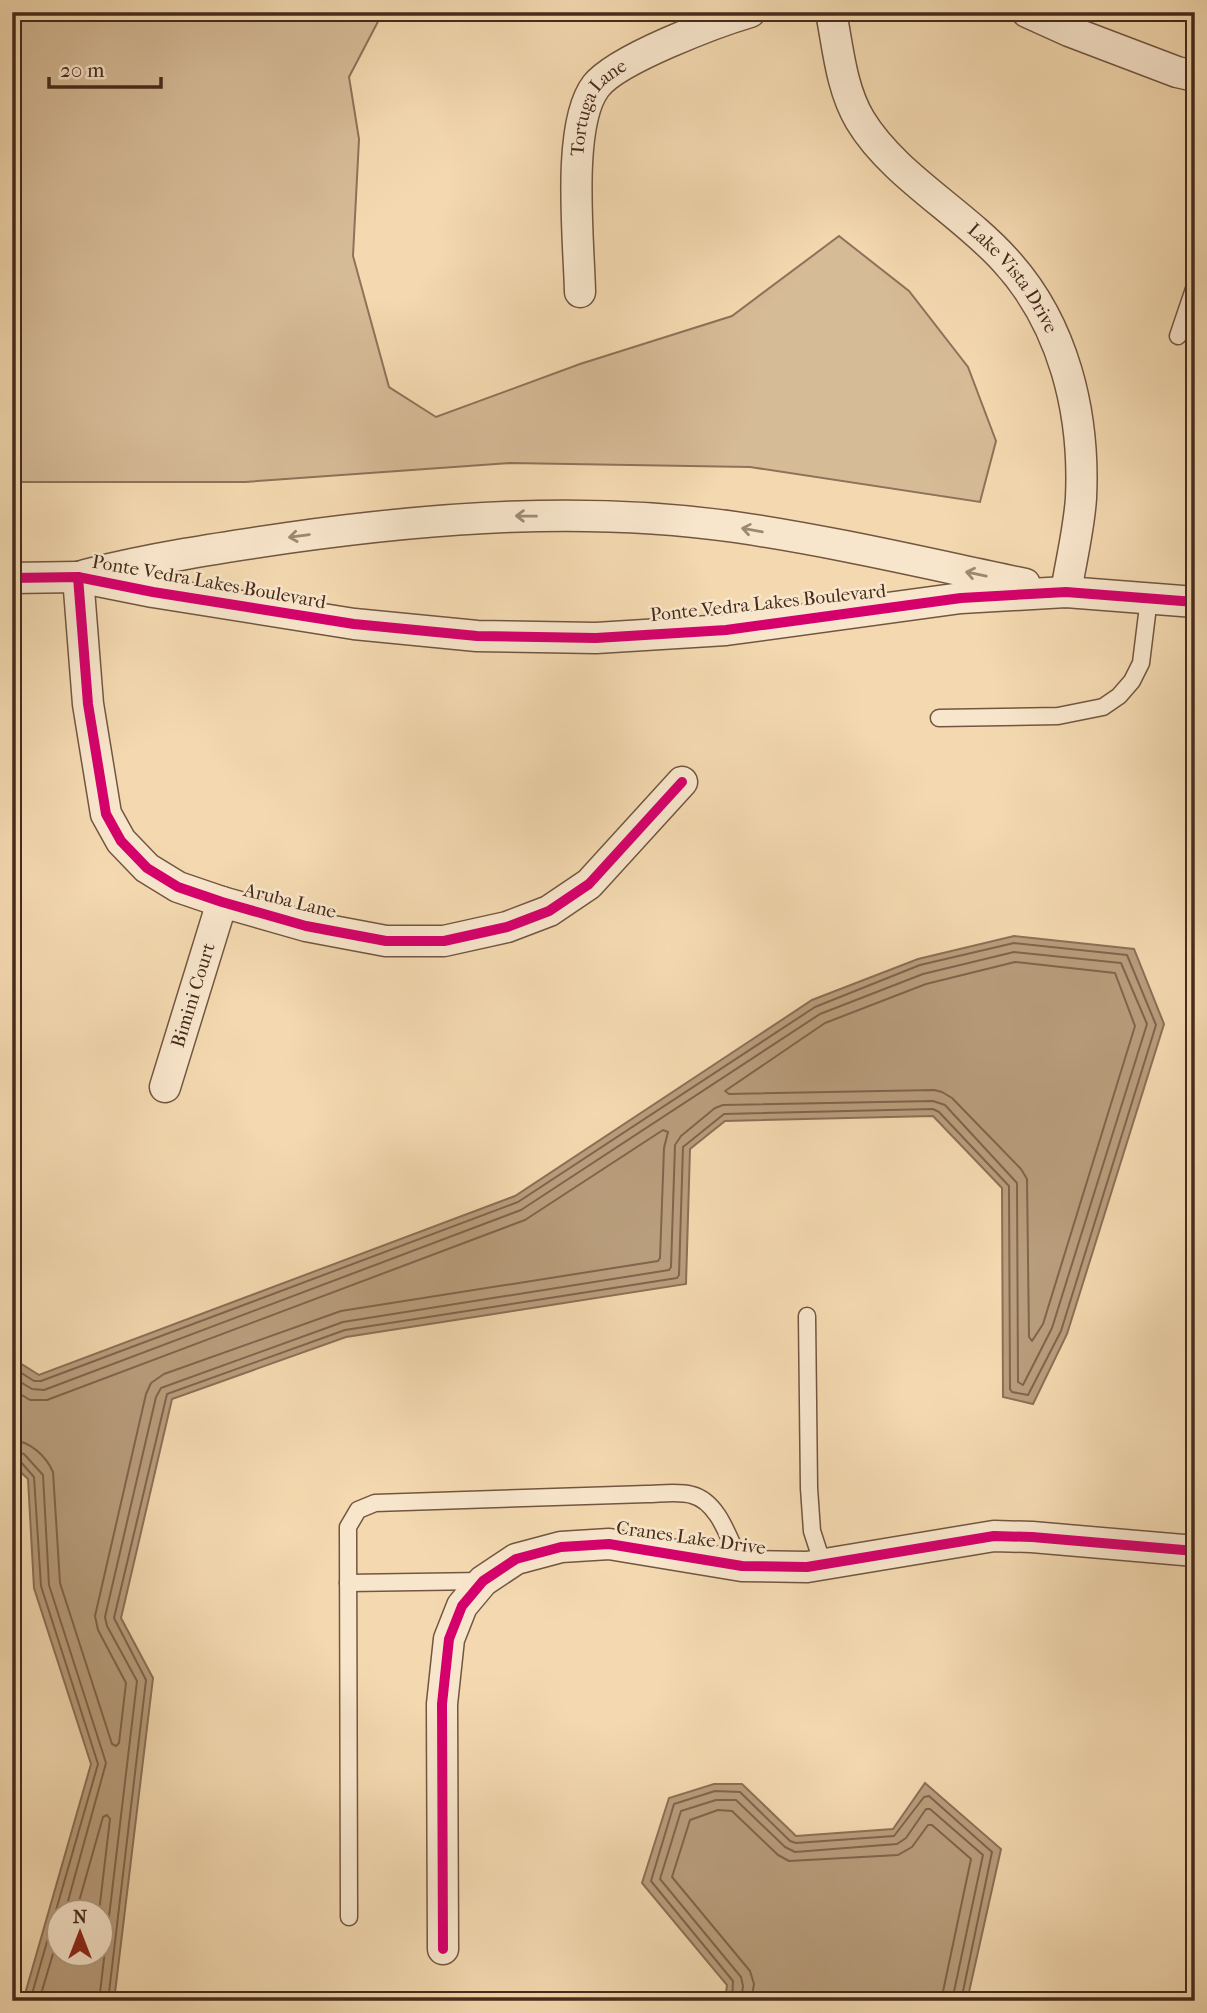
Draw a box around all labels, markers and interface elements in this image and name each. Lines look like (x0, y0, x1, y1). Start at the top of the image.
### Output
scale bar (49, 46, 161, 90)
street label: Tortuga Lane (566, 55, 631, 157)
text: 20 m (60, 58, 105, 82)
street label: Lake Vista Drive (963, 219, 1062, 337)
one-way arrow (514, 509, 537, 522)
one-way arrow (741, 523, 764, 537)
one-way arrow (288, 530, 311, 543)
street label: Ponte Vedra Lakes Boulevard (90, 551, 328, 614)
one-way arrow (965, 566, 988, 580)
street label: Ponte Vedra Lakes Boulevard (649, 580, 888, 626)
street label: Aruba Lane (240, 879, 339, 923)
street label: Bimini Court (167, 940, 220, 1050)
street label: Cranes Lake Drive (615, 1517, 767, 1559)
north arrow (46, 1898, 116, 1968)
text: N (73, 1906, 88, 1928)

